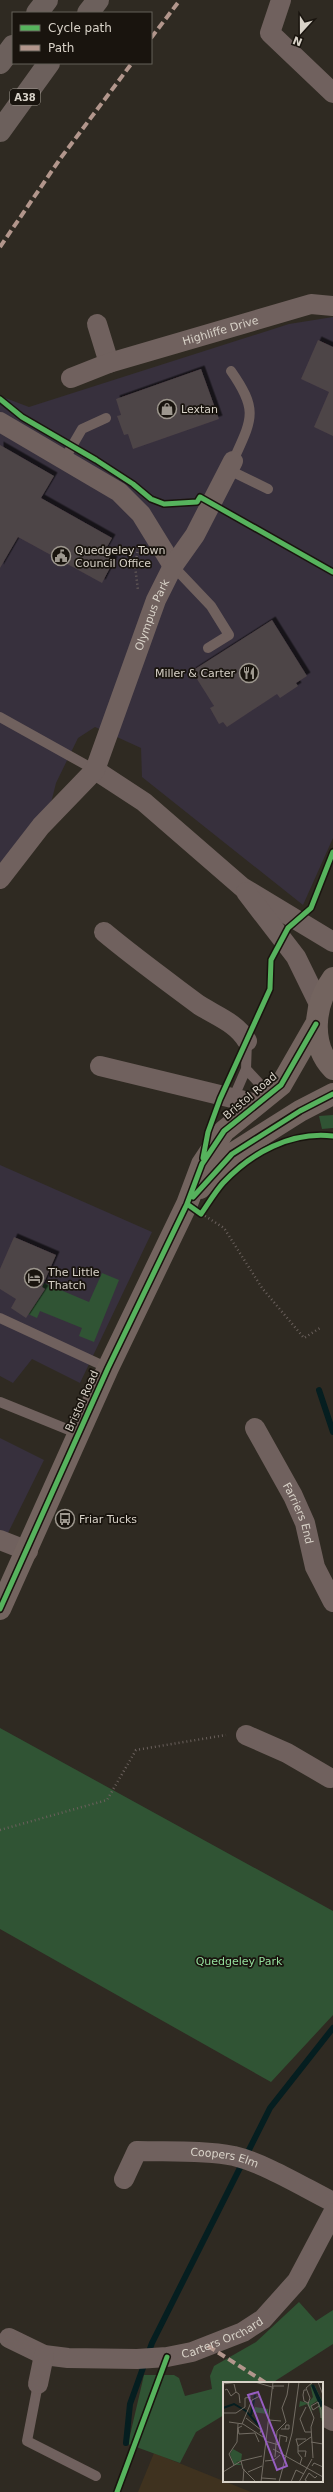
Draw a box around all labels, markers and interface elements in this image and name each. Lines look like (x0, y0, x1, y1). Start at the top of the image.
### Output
legend (12, 12, 152, 64)
north arrow (281, 12, 321, 52)
text: Cycle path (48, 21, 112, 35)
text: N (291, 33, 304, 49)
text: Path (48, 41, 74, 55)
road number: A38 (10, 89, 40, 105)
street label: Highliffe Drive (181, 313, 260, 348)
shop icon: Lextan (156, 398, 178, 420)
place label: Lextan (181, 403, 218, 416)
place label: Quedgeley Town Council Office (75, 544, 166, 570)
public building icon: Quedgeley Town Council Office (50, 545, 72, 567)
street label: Olympus Park (132, 576, 172, 652)
restaurant icon: Miller & Carter (238, 662, 260, 684)
place label: Miller & Carter (155, 667, 235, 680)
street label: Bristol Road (221, 1070, 279, 1122)
place label: The Little Thatch (47, 1266, 100, 1292)
hotel icon: The Little Thatch (23, 1267, 45, 1289)
street label: Bristol Road (63, 1368, 101, 1434)
street label: Farriers End (280, 1480, 316, 1545)
bus stop icon: Friar Tucks (54, 1508, 76, 1530)
place label: Friar Tucks (79, 1513, 137, 1526)
park label: Quedgeley Park (196, 1955, 283, 1968)
street label: Coopers Elm (190, 2145, 261, 2170)
street label: Carters Orchard (180, 2314, 265, 2360)
inset map (223, 2382, 323, 2482)

